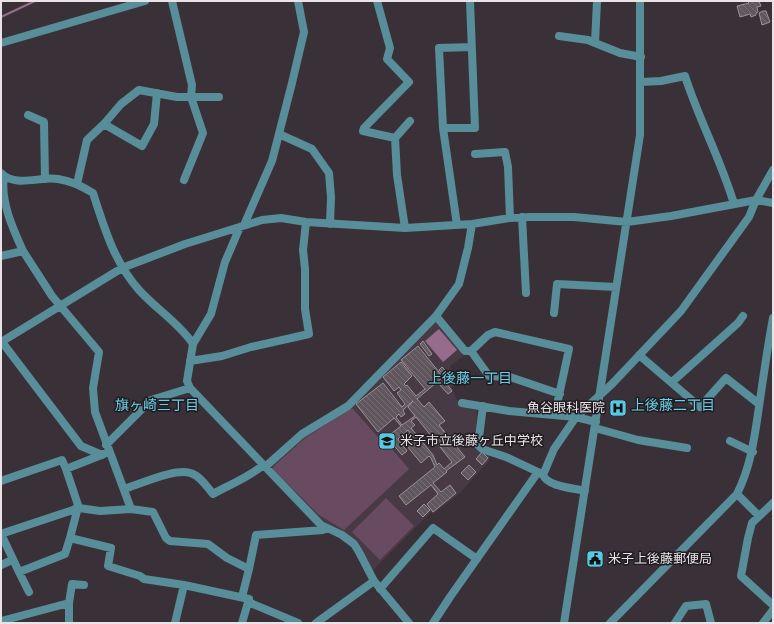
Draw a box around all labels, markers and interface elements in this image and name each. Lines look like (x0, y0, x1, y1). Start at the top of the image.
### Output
district label: 上後藤一丁目 (428, 369, 512, 388)
district label: 旗ヶ崎三丁目 (115, 396, 199, 415)
district label: 上後藤二丁目 (631, 396, 715, 415)
hospital icon: 魚谷眼科医院 (608, 398, 628, 418)
place label: 魚谷眼科医院 (527, 399, 605, 417)
school or university icon: 米子市立後藤ヶ丘中学校 (377, 431, 397, 451)
place label: 米子市立後藤ヶ丘中学校 (400, 432, 543, 450)
public building icon: 米子上後藤郵便局 (585, 549, 605, 569)
place label: 米子上後藤郵便局 (608, 550, 712, 568)

